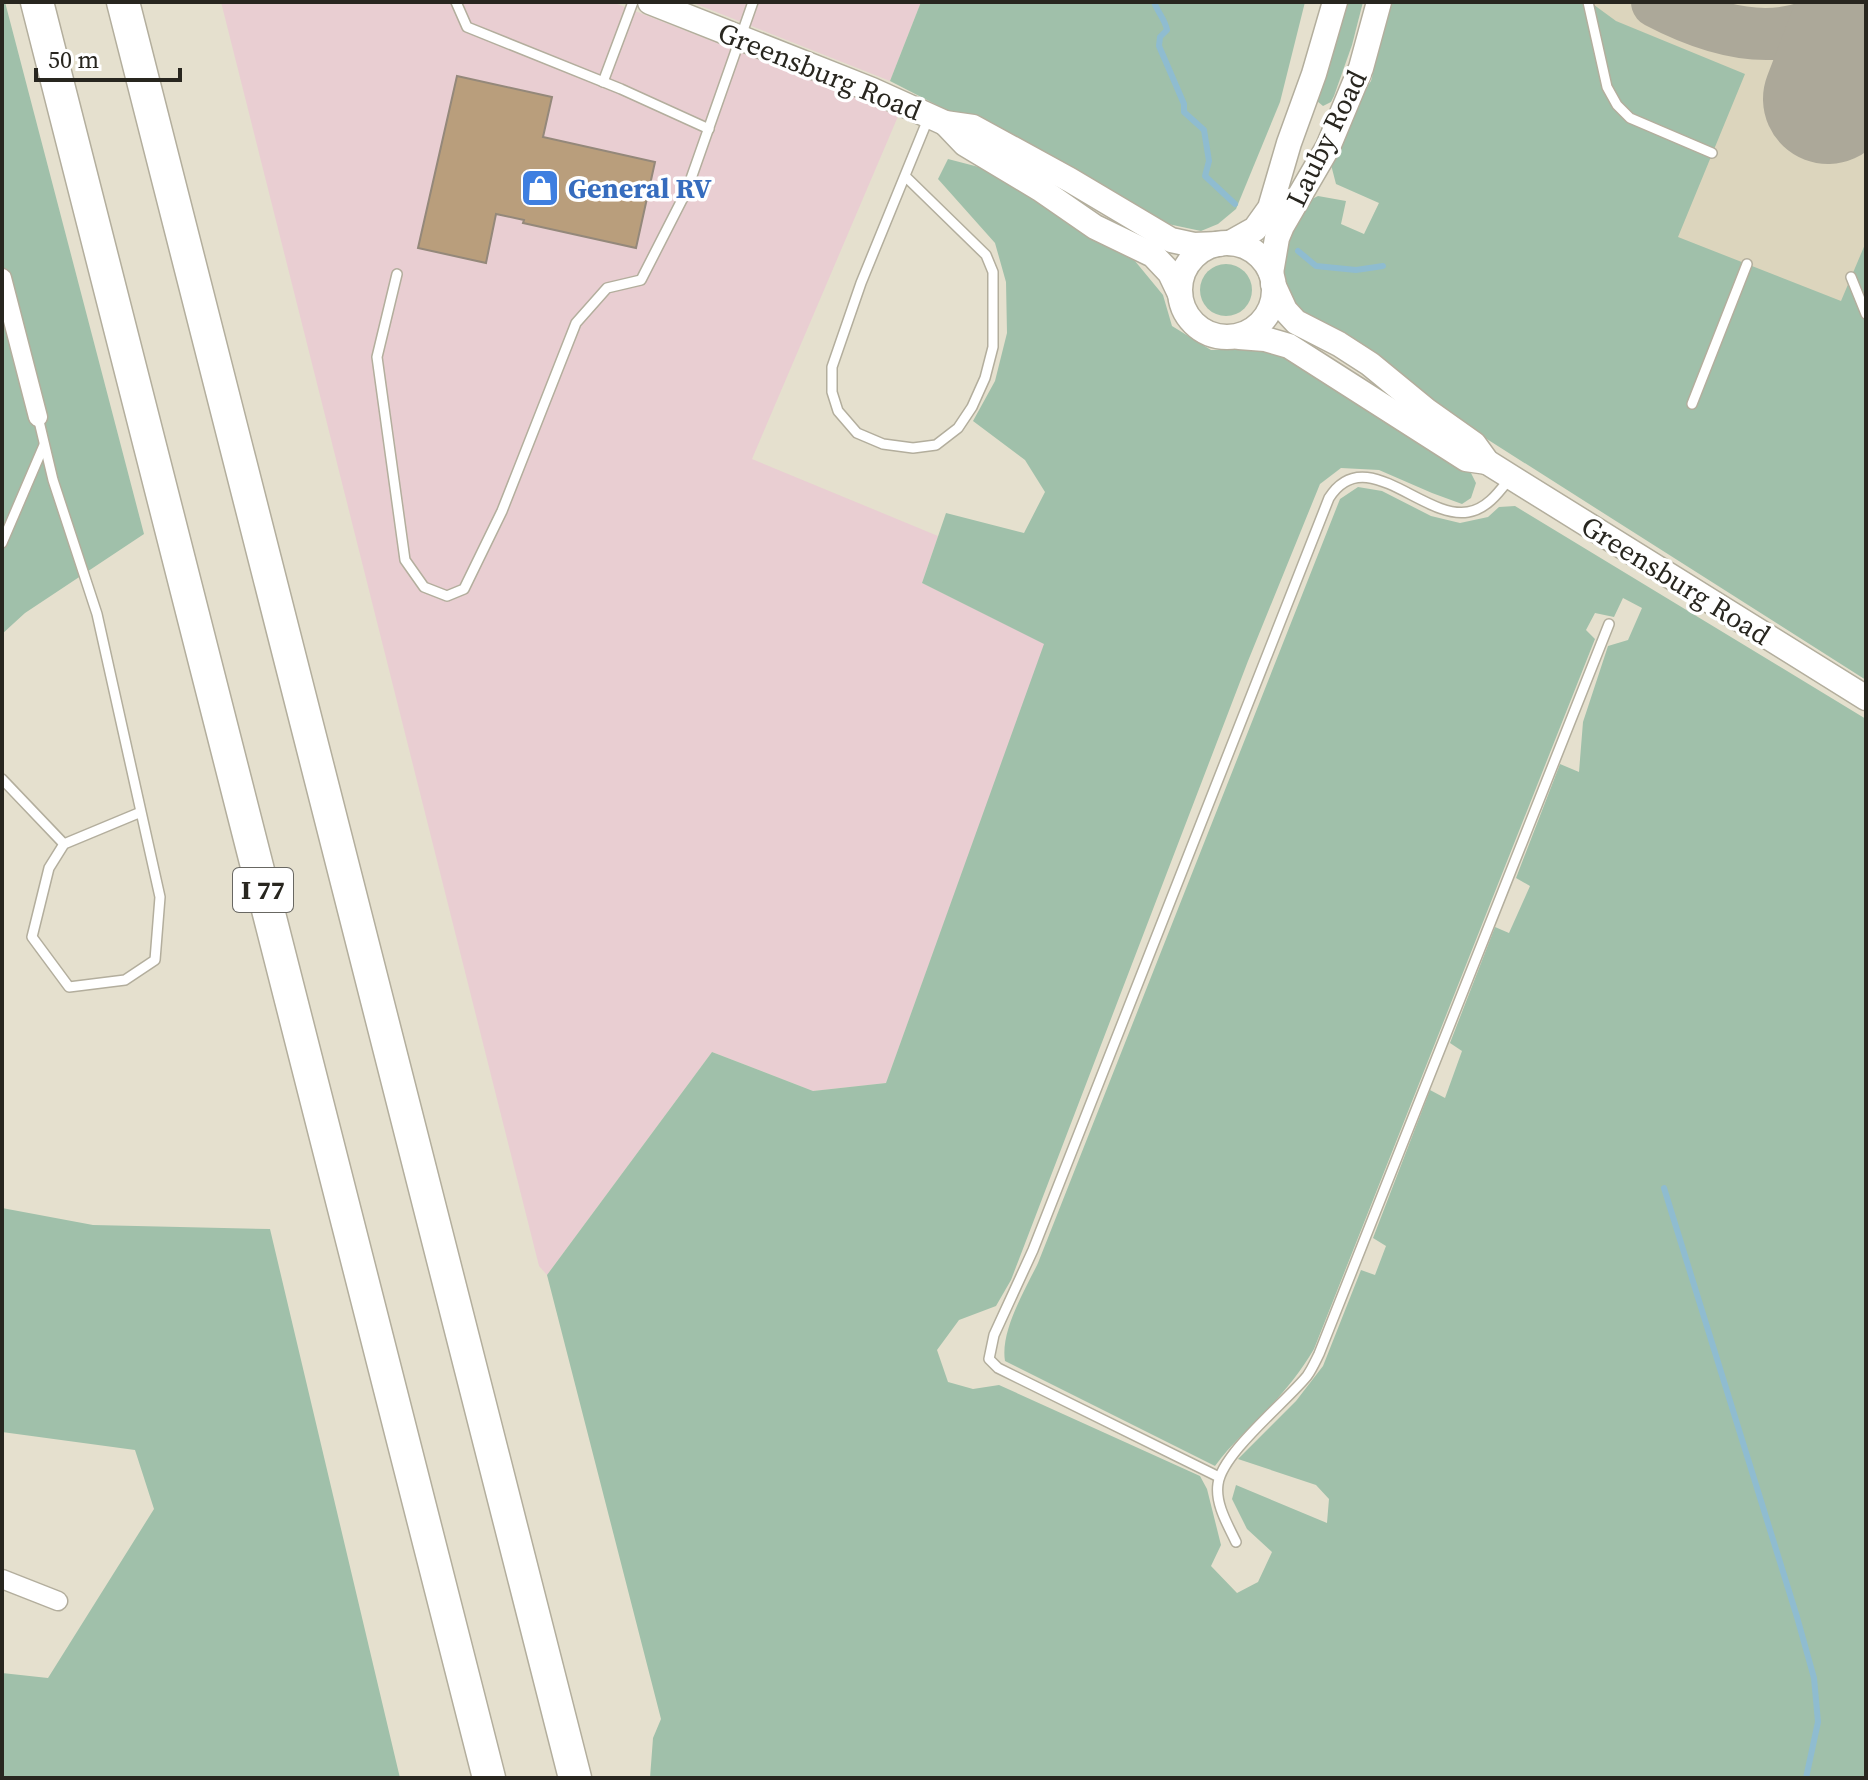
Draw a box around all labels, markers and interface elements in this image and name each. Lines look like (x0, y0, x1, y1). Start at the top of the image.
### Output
street label: Greensburg Road (713, 13, 928, 129)
scale bar (36, 32, 180, 82)
text: 50 m (48, 43, 99, 76)
street label: Lauby Road (1277, 63, 1375, 213)
shop icon: General RV (519, 167, 561, 209)
place label: General RV (568, 169, 712, 207)
street label: Greensburg Road (1574, 507, 1778, 653)
road number: I 77 (233, 868, 293, 912)

